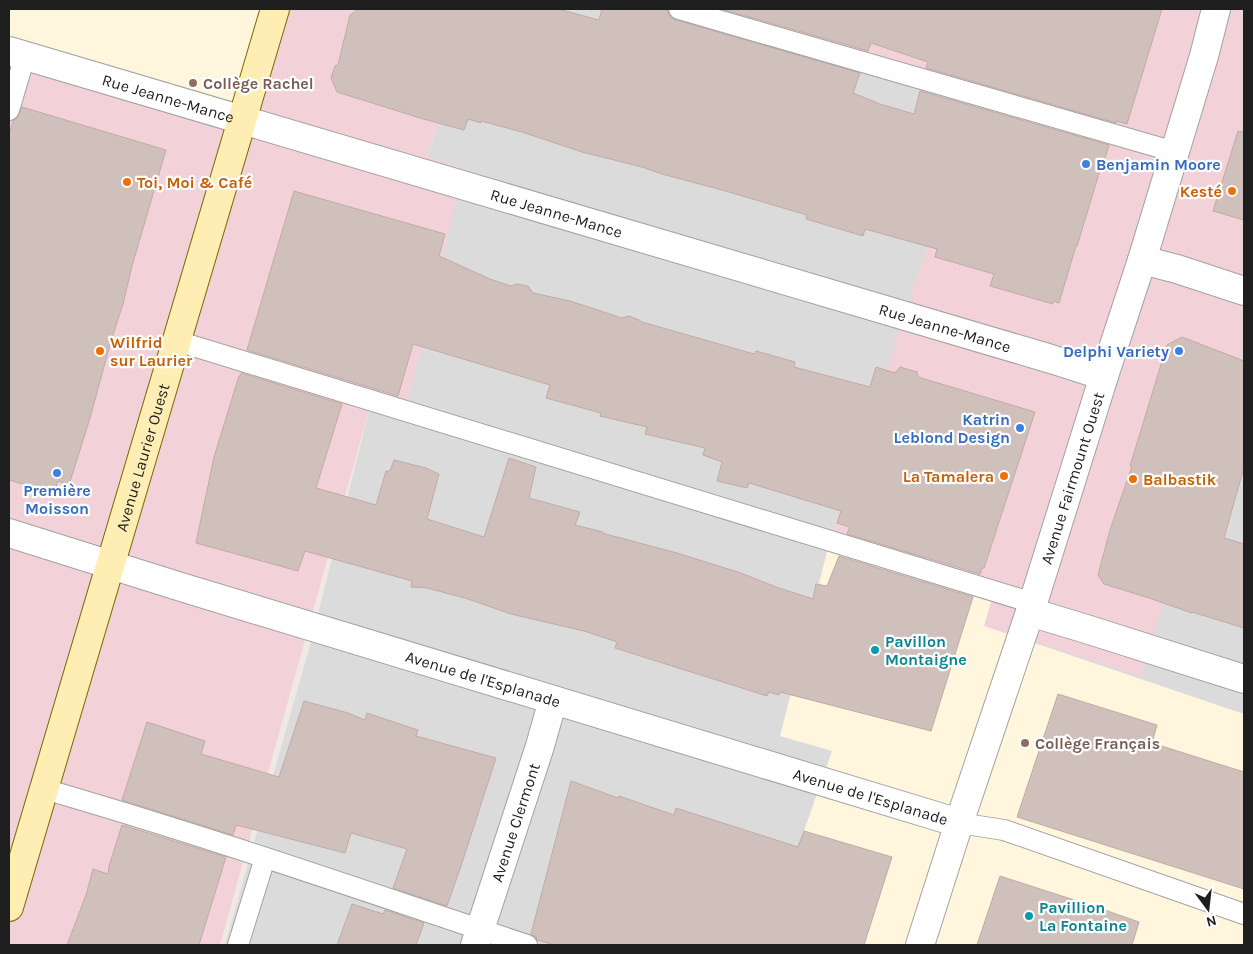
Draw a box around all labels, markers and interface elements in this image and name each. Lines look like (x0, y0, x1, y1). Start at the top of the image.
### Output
street label: Rue Jeanne-Mance (100, 70, 236, 127)
place label: Collège Rachel (203, 74, 314, 93)
marker: Collège Rachel (187, 77, 199, 89)
place label: Benjamin Moore (1096, 155, 1221, 174)
marker: Benjamin Moore (1080, 158, 1092, 170)
place label: Toi, Moi & Café (137, 173, 252, 192)
marker: Toi, Moi & Café (121, 176, 133, 188)
place label: Kesté (1180, 182, 1222, 201)
street label: Rue Jeanne-Mance (488, 184, 625, 241)
marker: Kesté (1226, 185, 1238, 197)
street label: Rue Jeanne-Mance (877, 299, 1013, 356)
place label: Wilfrid sur Laurier (110, 333, 193, 370)
place label: Delphi Variety (1063, 342, 1169, 361)
marker: Wilfrid sur Laurier (94, 345, 106, 357)
marker: Delphi Variety (1173, 345, 1185, 357)
street label: Avenue Laurier Ouest (111, 381, 173, 534)
street label: Avenue Fairmount Ouest (1036, 390, 1108, 567)
place label: Katrin Leblond Design (894, 410, 1010, 447)
marker: Katrin Leblond Design (1014, 422, 1026, 434)
marker: Première Moisson (51, 467, 63, 479)
place label: La Tamalera (903, 467, 994, 486)
marker: La Tamalera (998, 470, 1010, 482)
place label: Balbastik (1143, 470, 1217, 489)
marker: Balbastik (1127, 473, 1139, 485)
place label: Première Moisson (23, 481, 91, 518)
place label: Pavillon Montaigne (885, 632, 967, 669)
marker: Pavillon Montaigne (869, 644, 881, 656)
street label: Avenue de l'Esplanade (403, 646, 563, 711)
place label: Collège Français (1035, 734, 1160, 753)
marker: Collège Français (1019, 737, 1031, 749)
street label: Avenue Clermont (487, 760, 543, 884)
street label: Avenue de l'Esplanade (791, 764, 950, 829)
north arrow (1183, 884, 1233, 934)
place label: Pavillion La Fontaine (1039, 898, 1127, 935)
marker: Pavillion La Fontaine (1023, 910, 1035, 922)
text: N (1204, 912, 1218, 931)

